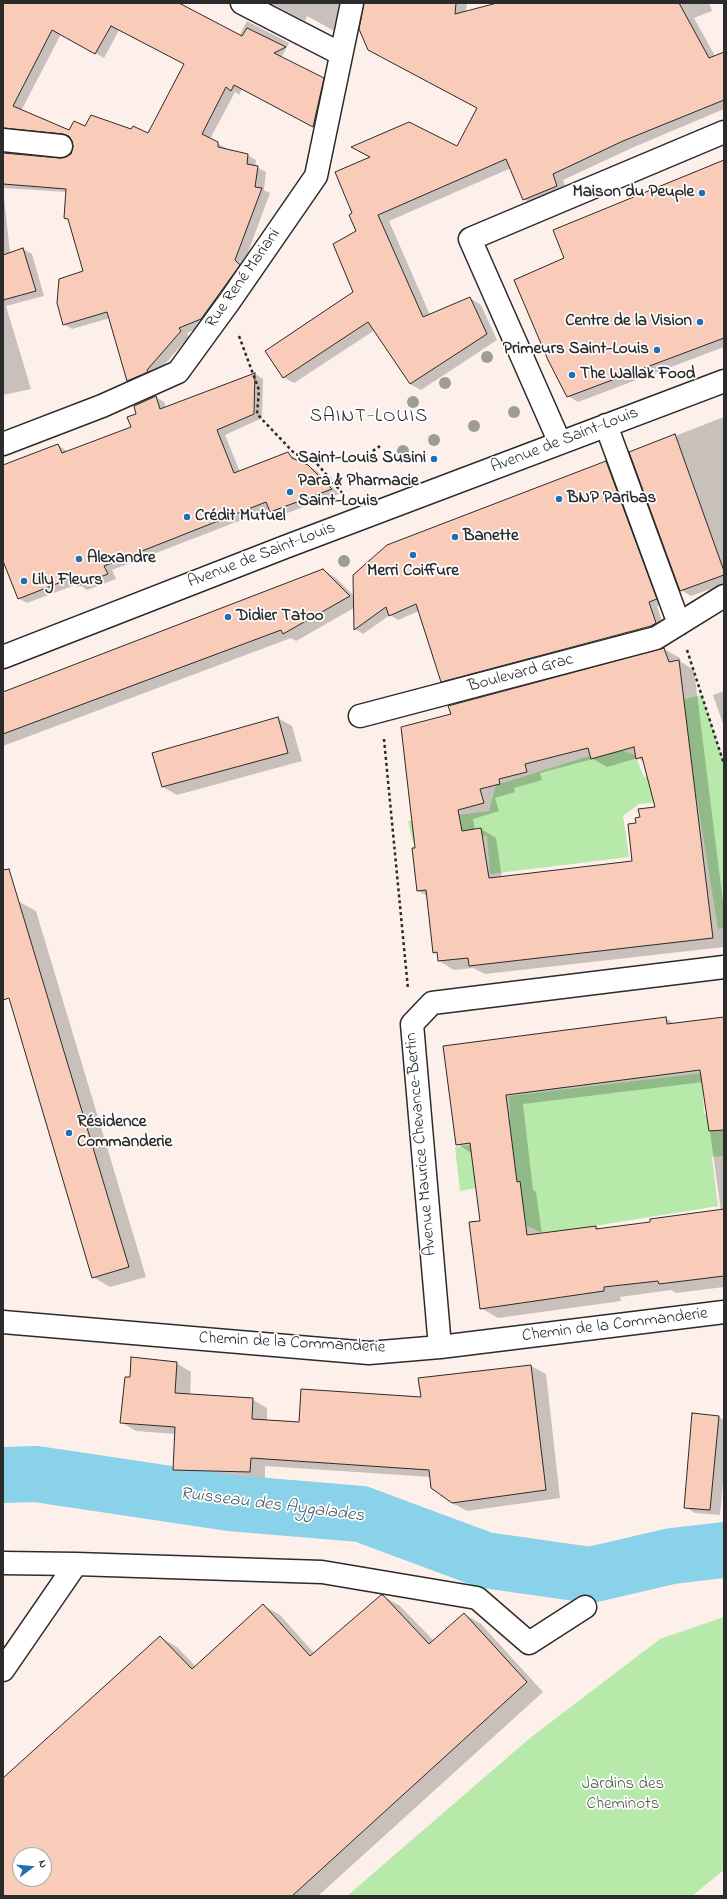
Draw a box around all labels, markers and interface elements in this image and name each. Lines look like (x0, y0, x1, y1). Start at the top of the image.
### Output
place label: Maison du Peuple (573, 183, 694, 203)
marker: Maison du Peuple (697, 188, 707, 198)
street label: Rue René Mariani (202, 225, 286, 333)
place label: Centre de la Vision (565, 312, 692, 332)
marker: Centre de la Vision (695, 317, 705, 327)
place label: Primeurs Saint-Louis (503, 340, 649, 360)
marker: Primeurs Saint-Louis (652, 345, 662, 355)
place label: The Wallak Food (580, 365, 695, 385)
marker: The Wallak Food (567, 370, 577, 380)
street label: Avenue de Saint-Louis (488, 403, 642, 479)
district label: SAINT-LOUIS (310, 407, 428, 429)
place label: Saint-Louis Susini (298, 449, 426, 469)
marker: Saint-Louis Susini (429, 454, 439, 464)
place label: Para & Pharmacie Saint-Louis (298, 472, 419, 512)
marker: Para & Pharmacie Saint-Louis (285, 487, 295, 497)
place label: BNP Paribas (567, 489, 656, 509)
marker: BNP Paribas (554, 494, 564, 504)
place label: Crédit Mutuel (195, 507, 286, 527)
marker: Crédit Mutuel (182, 512, 192, 522)
street label: Avenue de Saint-Louis (185, 518, 339, 594)
place label: Banette (463, 527, 519, 547)
marker: Banette (450, 532, 460, 542)
place label: Alexandre (87, 549, 156, 569)
marker: Merri Coiffure (408, 550, 418, 560)
marker: Alexandre (74, 554, 84, 564)
place label: Merri Coiffure (367, 562, 459, 582)
place label: Lily Fleurs (32, 571, 103, 591)
marker: Lily Fleurs (19, 576, 29, 586)
place label: Didier Tatoo (236, 607, 324, 627)
marker: Didier Tatoo (223, 612, 233, 622)
street label: Boulevard Grac (466, 650, 576, 698)
street label: Avenue Maurice Chevance-Bertin (402, 1031, 442, 1257)
place label: Résidence Commanderie (77, 1113, 172, 1153)
marker: Résidence Commanderie (64, 1128, 74, 1138)
street label: Chemin de la Commanderie (521, 1304, 709, 1348)
street label: Chemin de la Commanderie (198, 1329, 386, 1359)
water label: Ruisseau des Aygalades (179, 1484, 365, 1528)
park label: Jardins des Cheminots (582, 1775, 664, 1815)
north arrow (12, 1847, 52, 1887)
text: N (34, 1858, 51, 1870)

